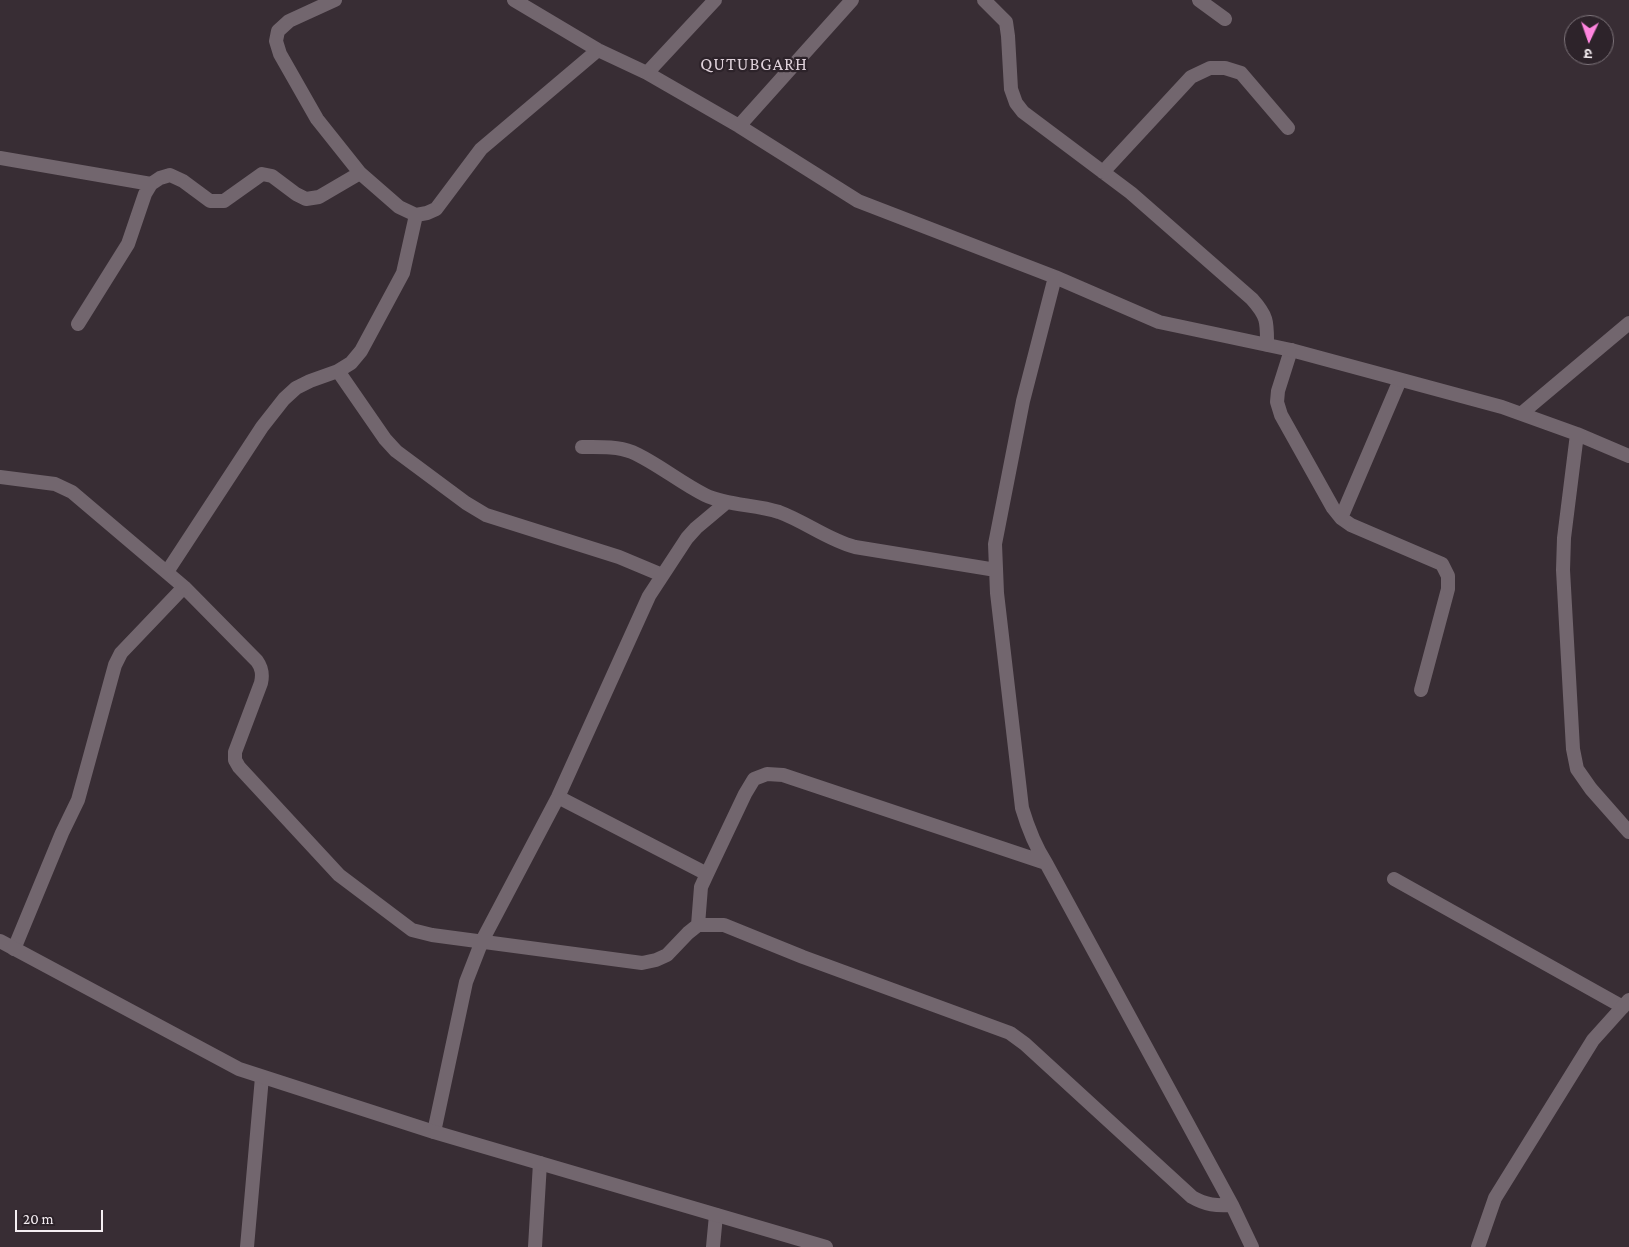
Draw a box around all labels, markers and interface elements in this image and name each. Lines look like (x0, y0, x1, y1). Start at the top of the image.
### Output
north arrow (1564, 15, 1614, 65)
text: उ (1584, 46, 1593, 62)
district label: QUTUBGARH (699, 53, 809, 75)
scale bar (18, 1200, 105, 1232)
text: 20 m (23, 1211, 54, 1227)

